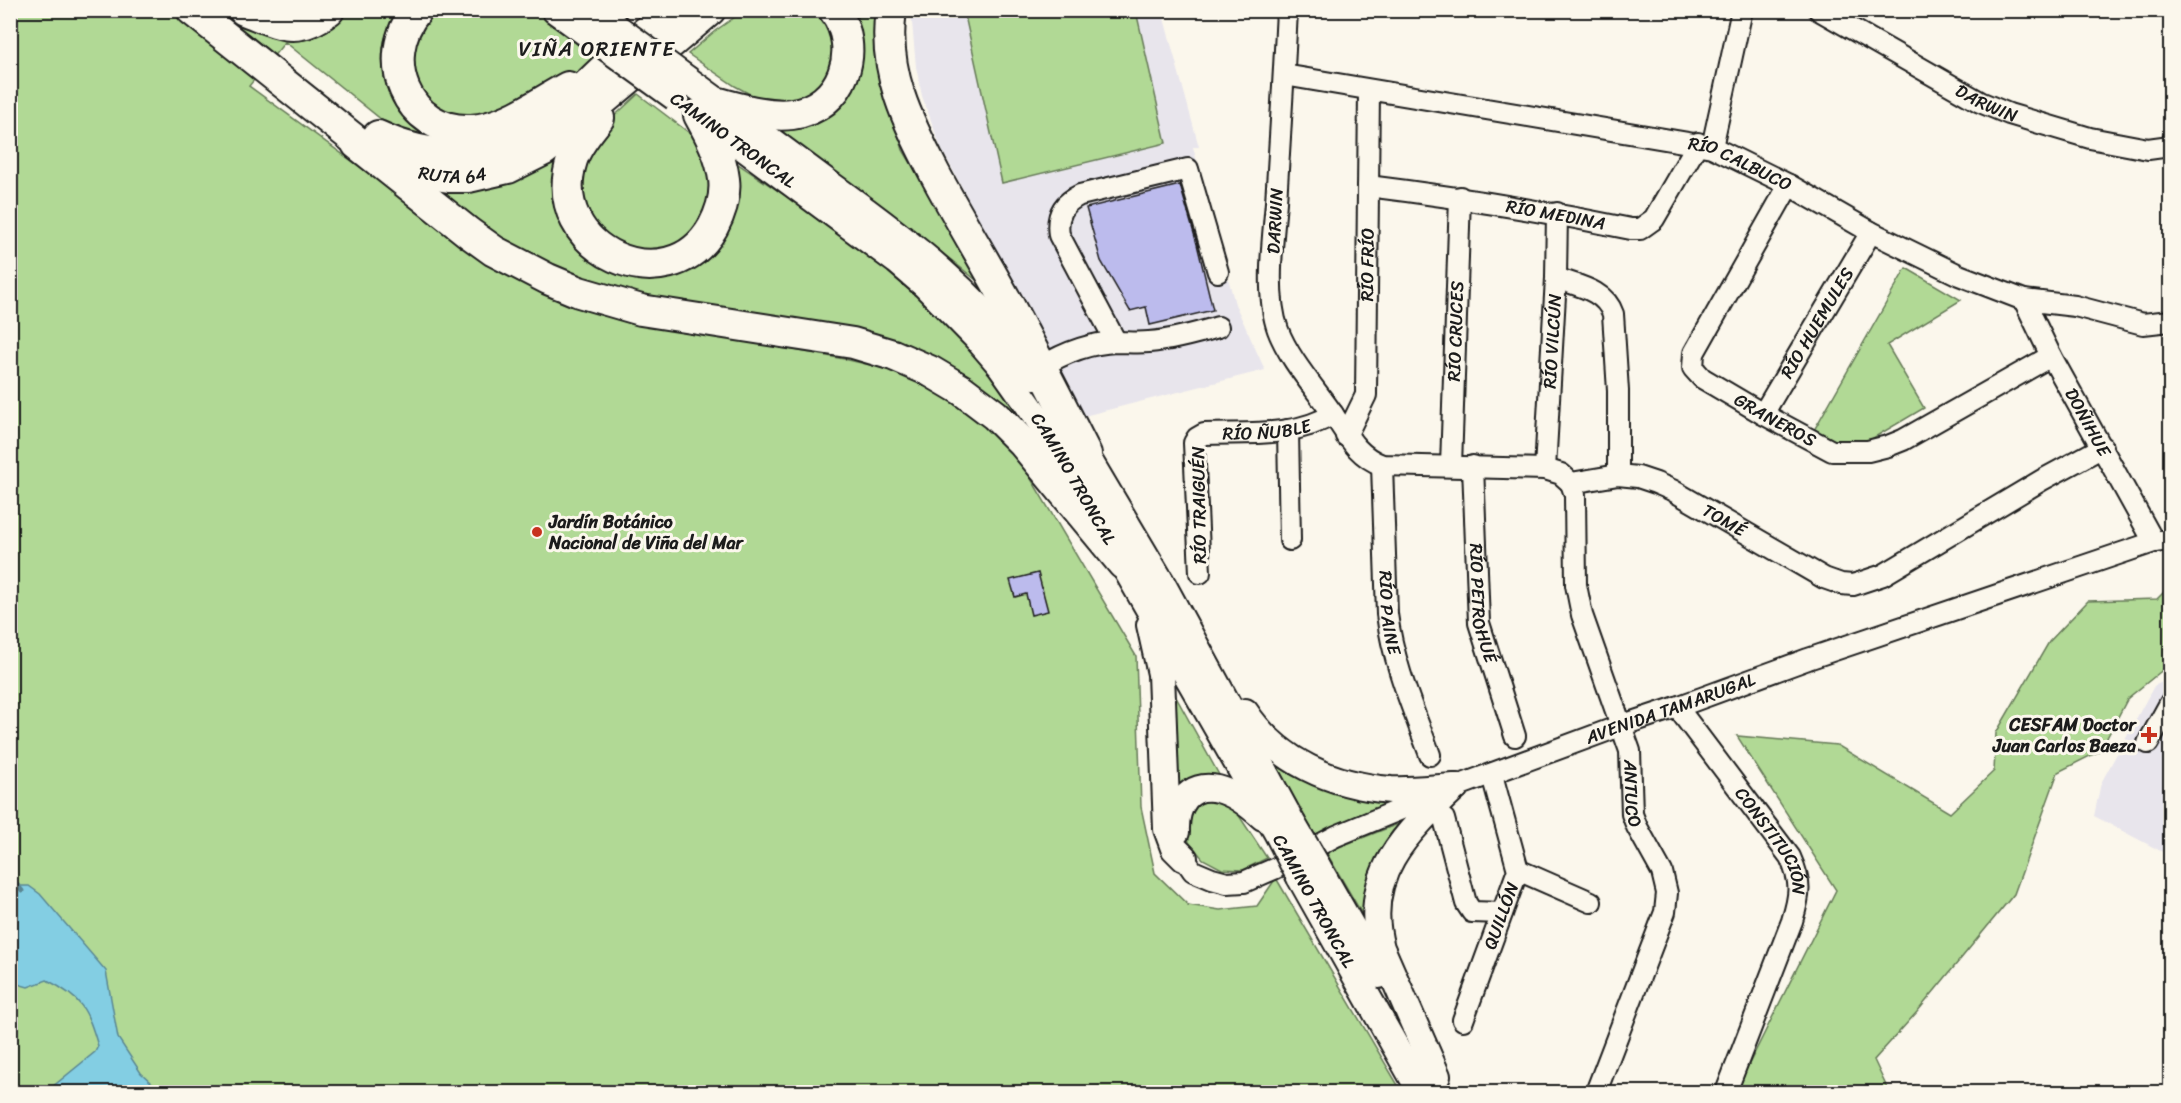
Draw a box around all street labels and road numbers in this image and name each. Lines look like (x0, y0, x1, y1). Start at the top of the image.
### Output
street label: DARWIN (1949, 75, 2022, 132)
street label: CAMINO TRONCAL (663, 83, 803, 197)
street label: RÍO CALBUCO (1686, 127, 1798, 200)
street label: RUTA 64 (416, 157, 490, 193)
street label: DARWIN (1257, 187, 1293, 255)
street label: RÍO MEDINA (1504, 190, 1608, 239)
street label: RÍO FRÍO (1351, 228, 1384, 302)
street label: RÍO HUEMULES (1771, 261, 1863, 385)
street label: RÍO CRUCES (1438, 280, 1473, 382)
street label: RÍO VILCÚN (1534, 293, 1571, 389)
street label: DOÑIHUE (2056, 382, 2120, 464)
street label: GRANEROS (1728, 384, 1823, 456)
street label: CAMINO TRONCAL (1022, 405, 1126, 552)
street label: RÍO ÑUBLE (1222, 409, 1316, 450)
street label: RÍO TRAIGUÉN (1182, 446, 1216, 564)
street label: TOMÉ (1696, 495, 1754, 546)
street label: RÍO PETROHUÉ (1460, 543, 1507, 668)
street label: RÍO PAINE (1370, 570, 1411, 659)
street label: AVENIDA TAMARUGAL (1580, 663, 1761, 754)
street label: ANTUCO (1614, 758, 1652, 832)
street label: CONSTITUCIÓN (1726, 780, 1815, 895)
street label: CAMINO TRONCAL (1264, 828, 1365, 975)
street label: QUILLÓN (1474, 877, 1528, 954)

